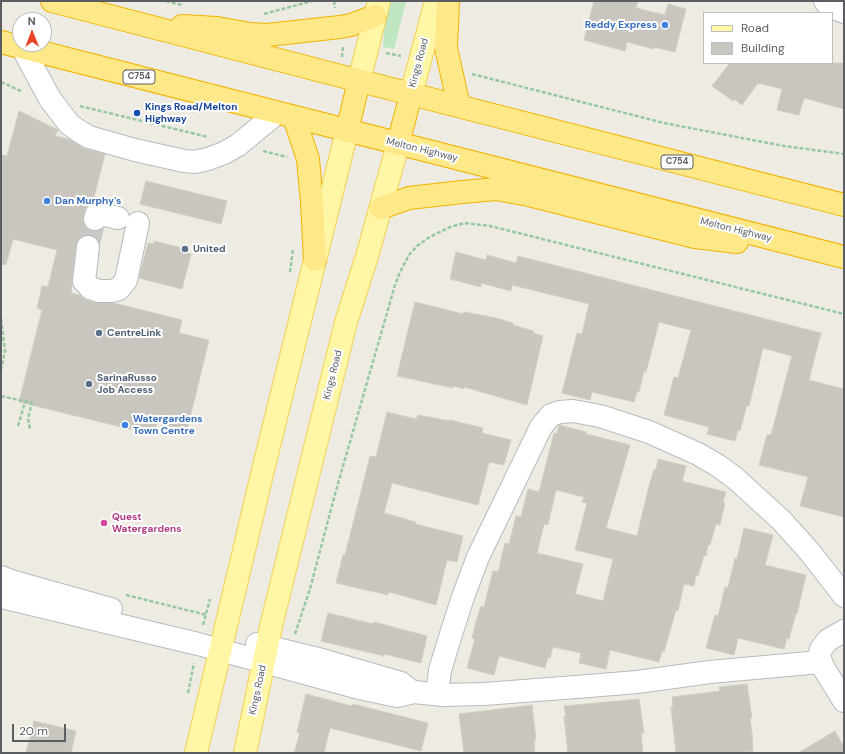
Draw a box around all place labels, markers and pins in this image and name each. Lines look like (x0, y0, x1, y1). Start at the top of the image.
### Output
place label: Reddy Express (585, 19, 657, 31)
marker: Reddy Express (660, 20, 670, 30)
place label: Kings Road/Melton Highway (145, 101, 237, 124)
marker: Kings Road/Melton Highway (132, 108, 142, 118)
place label: Dan Murphy's (55, 195, 121, 207)
marker: Dan Murphy's (42, 196, 52, 206)
place label: United (193, 243, 226, 255)
marker: United (180, 244, 190, 254)
place label: CentreLink (107, 327, 161, 339)
marker: CentreLink (94, 328, 104, 338)
place label: SarinaRusso Job Access (97, 372, 157, 396)
marker: SarinaRusso Job Access (84, 379, 94, 389)
place label: Watergardens Town Centre (133, 413, 202, 436)
marker: Watergardens Town Centre (120, 420, 130, 430)
place label: Quest Watergardens (112, 511, 181, 534)
marker: Quest Watergardens (99, 518, 109, 528)

